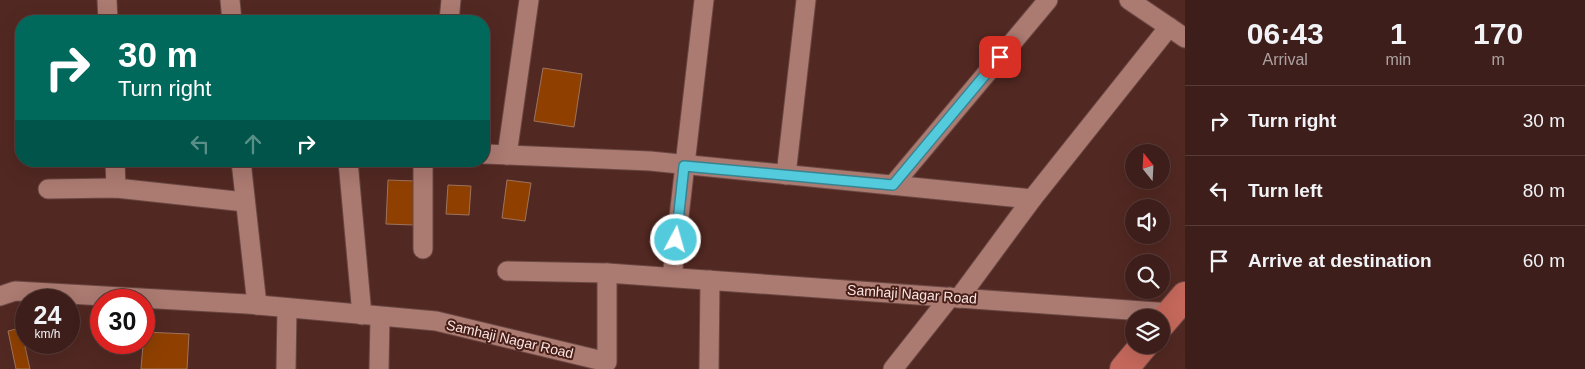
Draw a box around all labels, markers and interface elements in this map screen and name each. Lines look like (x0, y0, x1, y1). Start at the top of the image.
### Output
text: 06:43 (1247, 17, 1324, 50)
text: 1 (1390, 17, 1407, 50)
text: 170 (1473, 17, 1523, 50)
icon: right (35, 35, 100, 100)
text: 30 m (118, 35, 198, 74)
pin (979, 36, 1021, 78)
icon: arrive (986, 43, 1014, 71)
text: Arrival (1263, 51, 1308, 68)
text: min (1385, 51, 1411, 68)
text: m (1491, 51, 1505, 68)
text: Turn right (118, 76, 211, 101)
icon: right (1205, 107, 1233, 135)
text: Turn right (1248, 110, 1336, 131)
text: 30 m (1523, 110, 1565, 131)
icon: left (186, 130, 214, 158)
icon: ahead (239, 130, 267, 158)
icon: right (292, 130, 320, 158)
north arrow (1125, 144, 1170, 189)
map controls (1125, 144, 1170, 354)
icon: left (1205, 177, 1233, 205)
text: Turn left (1248, 180, 1323, 201)
text: 80 m (1523, 180, 1565, 201)
button: sound (1125, 199, 1170, 244)
position arrow (649, 213, 701, 265)
icon: arrive (1205, 247, 1233, 275)
text: Arrive at destination (1248, 250, 1432, 271)
text: 60 m (1523, 250, 1565, 271)
button: search (1125, 254, 1170, 299)
street label: Samhaji Nagar Road (847, 281, 977, 307)
speed limit sign: 30 (90, 289, 155, 354)
text: 24 (34, 301, 61, 329)
button: layers (1125, 309, 1170, 354)
street label: Samhaji Nagar Road (445, 317, 575, 361)
text: km/h (34, 327, 61, 341)

